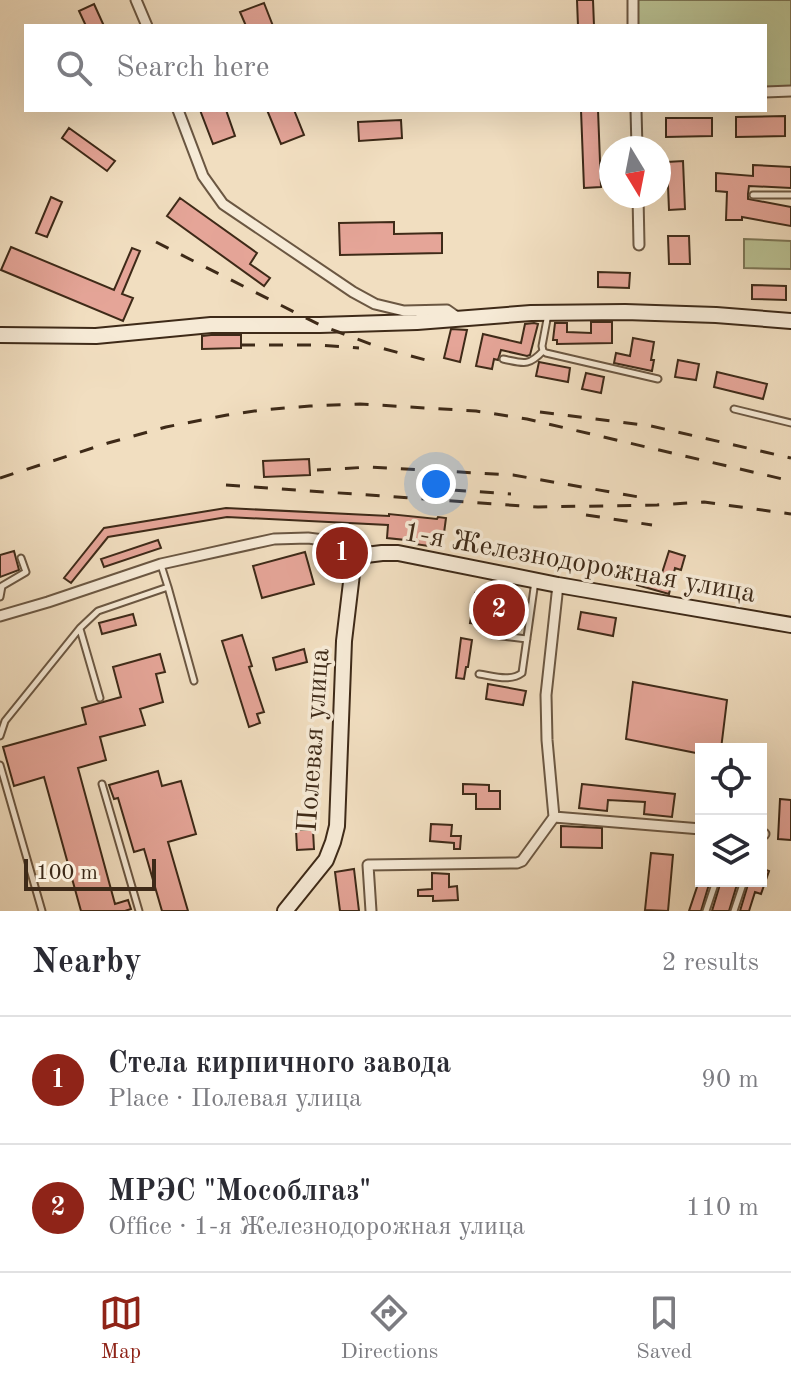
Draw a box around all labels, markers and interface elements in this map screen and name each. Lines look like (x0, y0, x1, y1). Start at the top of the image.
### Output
search box (24, 24, 767, 112)
icon: search (52, 46, 96, 90)
text: Search here (116, 53, 270, 83)
north arrow (599, 136, 671, 208)
your location (416, 464, 456, 504)
street label: 1-я Железнодорожная улица (401, 519, 758, 609)
pin: 1 (316, 523, 368, 583)
pin: 2 (473, 580, 525, 640)
street label: Полевая улица (295, 647, 335, 833)
map controls (695, 743, 767, 887)
button: locate (695, 743, 767, 815)
button: layers (695, 815, 767, 887)
scale bar (24, 855, 156, 891)
text: 100 m (36, 862, 98, 884)
text: Nearby (32, 946, 142, 980)
text: 2 results (661, 950, 759, 976)
text: Стела кирпичного завода (108, 1049, 451, 1079)
text: 1 (50, 1067, 66, 1093)
text: 90 m (701, 1067, 759, 1093)
text: Place · Полевая улица (108, 1086, 362, 1112)
text: МРЭС "Мособлгаз" (108, 1177, 371, 1207)
text: 2 (50, 1195, 66, 1221)
text: 110 m (686, 1195, 759, 1221)
text: Office · 1-я Железнодорожная улица (108, 1214, 525, 1240)
tab: Map (99, 1291, 143, 1366)
tab: Directions (341, 1291, 438, 1366)
tab: Saved (636, 1291, 692, 1366)

